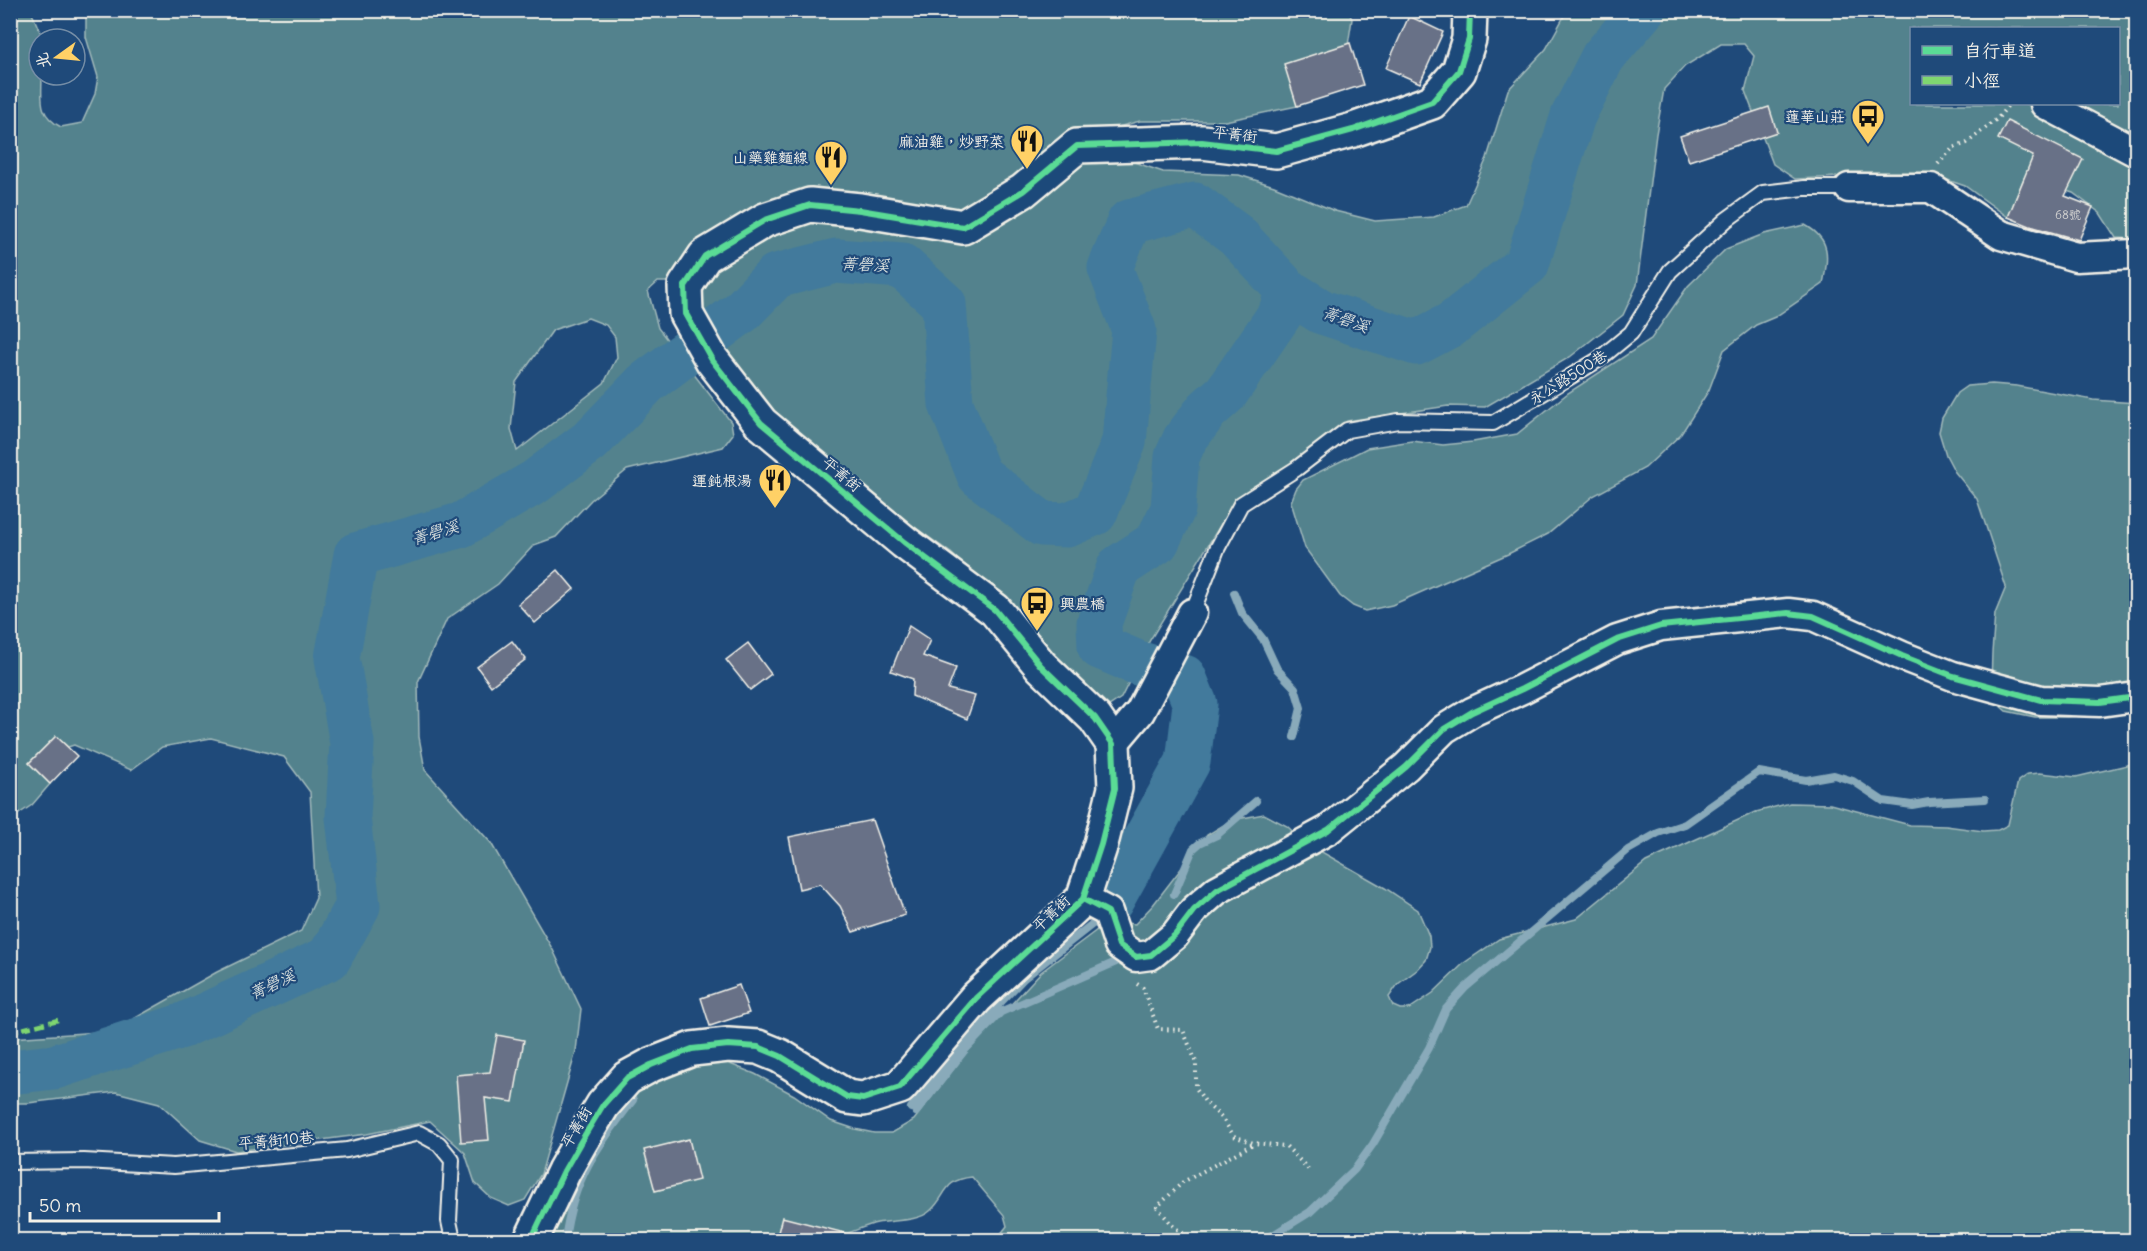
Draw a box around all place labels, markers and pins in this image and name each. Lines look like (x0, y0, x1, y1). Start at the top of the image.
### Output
bus stop icon: 蓮華山莊 (1850, 98, 1886, 145)
place label: 蓮華山莊 (1785, 107, 1845, 126)
restaurant icon: 麻油雞，炒野菜 (1009, 123, 1045, 170)
place label: 麻油雞，炒野菜 (899, 132, 1004, 151)
restaurant icon: 山藥雞麵線 (813, 139, 849, 186)
place label: 山藥雞麵線 (733, 148, 808, 167)
restaurant icon: 運鈍根湯 (757, 462, 793, 509)
place label: 運鈍根湯 (692, 471, 752, 490)
bus stop icon: 興農橋 (1019, 585, 1055, 632)
place label: 興農橋 (1060, 594, 1105, 613)

